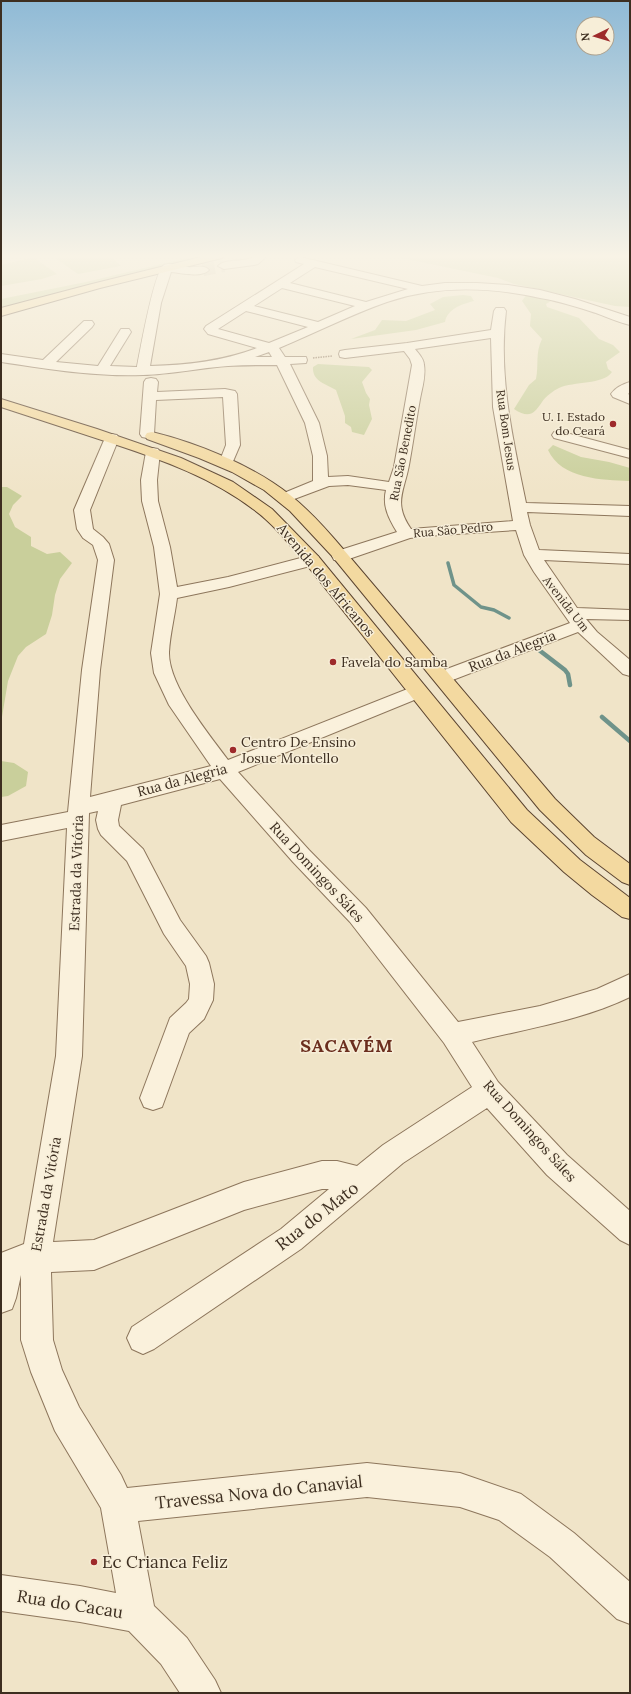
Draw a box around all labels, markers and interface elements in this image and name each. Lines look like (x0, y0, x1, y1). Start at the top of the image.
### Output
north arrow (575, 16, 615, 56)
text: N (578, 32, 592, 42)
street label: Rua Bom Jesus (493, 389, 520, 472)
street label: Rua São Benedito (386, 404, 419, 502)
place label: U. I. Estado do Ceará (542, 409, 605, 438)
marker: U. I. Estado do Ceará (608, 419, 618, 429)
street label: Avenida dos Africanos (273, 519, 379, 640)
street label: Rua São Pedro (412, 519, 494, 540)
street label: Avenida Um (539, 572, 593, 635)
street label: Rua da Alegria (466, 626, 558, 676)
place label: Favela do Samba (341, 653, 448, 671)
marker: Favela do Samba (328, 657, 338, 667)
place label: Centro De Ensino Josue Montello (240, 733, 356, 767)
marker: Centro De Ensino Josue Montello (228, 745, 238, 755)
street label: Rua da Alegria (135, 759, 229, 801)
street label: Estrada da Vitória (65, 815, 87, 931)
street label: Rua Domingos Sáles (266, 818, 368, 926)
district label: SACAVÉM (300, 1034, 394, 1057)
street label: Rua Domingos Sáles (480, 1076, 580, 1186)
street label: Estrada da Vitória (27, 1135, 65, 1253)
street label: Rua do Mato (271, 1177, 363, 1255)
street label: Travessa Nova do Canavial (154, 1470, 364, 1514)
place label: Ec Crianca Feliz (102, 1551, 228, 1573)
marker: Ec Crianca Feliz (89, 1557, 99, 1567)
street label: Rua do Cacau (15, 1585, 125, 1623)

